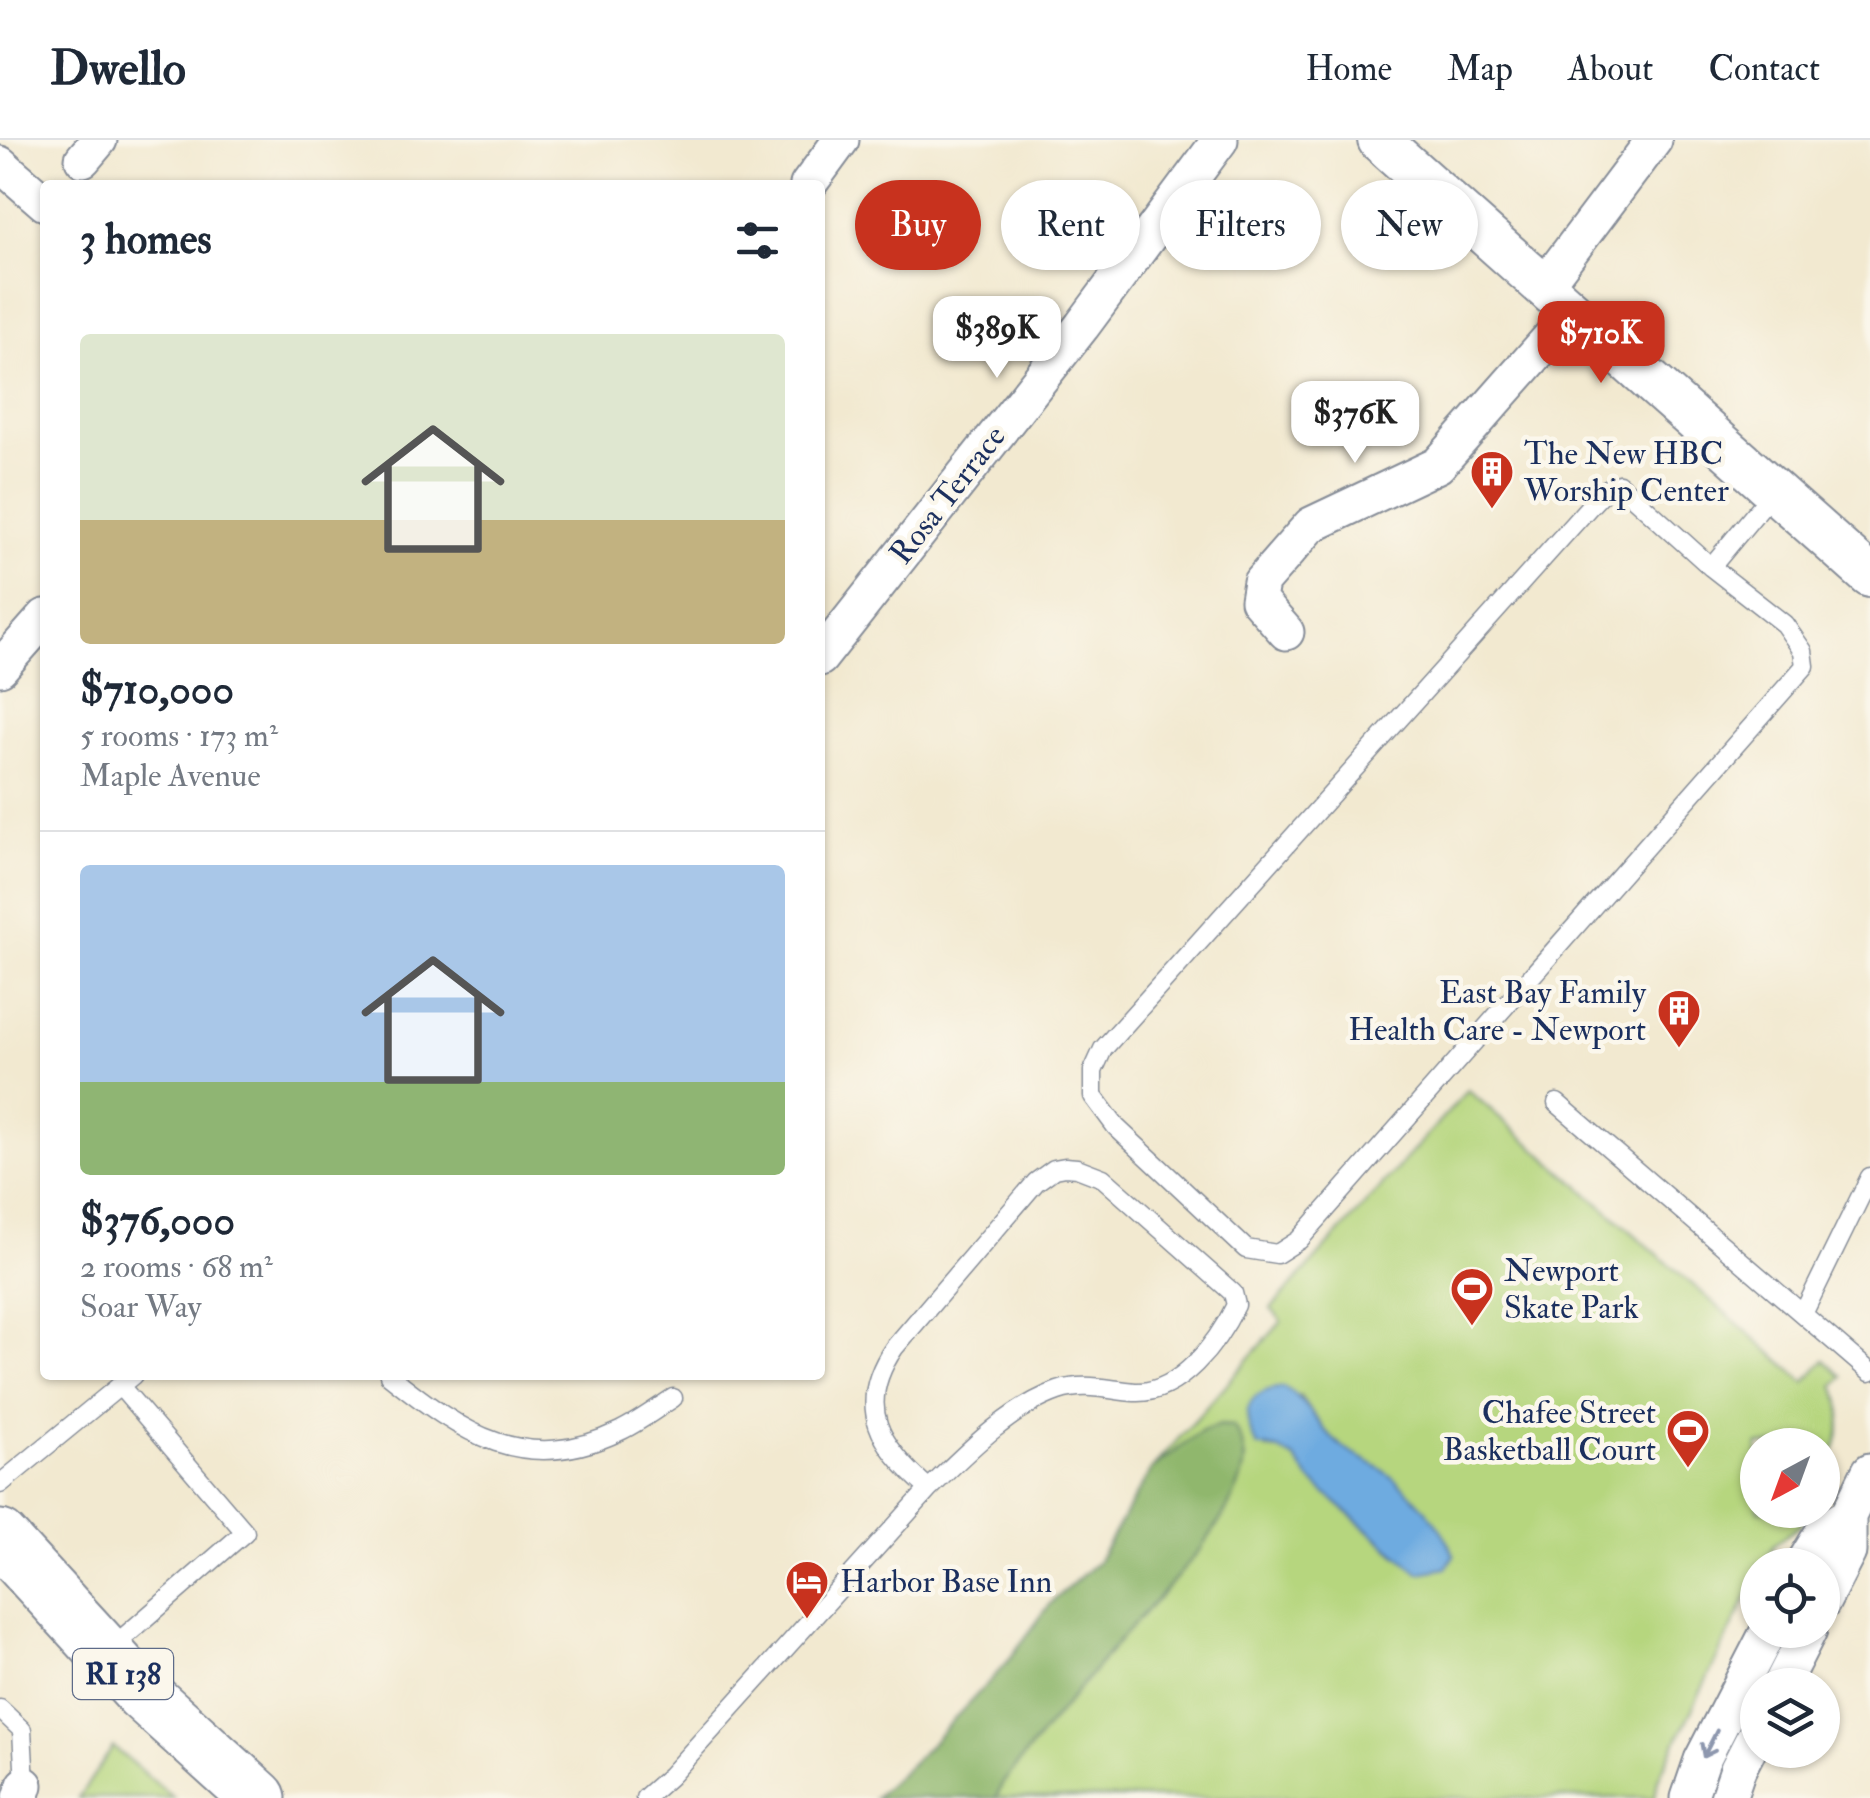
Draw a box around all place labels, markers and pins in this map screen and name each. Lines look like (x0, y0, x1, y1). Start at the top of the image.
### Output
pin: $389K (927, 296, 1067, 381)
pin: $710K (1531, 301, 1671, 386)
pin: $376K (1285, 381, 1425, 466)
place label: The New HBC Worship Center (1523, 434, 1729, 511)
building icon: The New HBC Worship Center (1469, 449, 1515, 510)
place label: East Bay Family Health Care - Newport (1348, 973, 1647, 1050)
building icon: East Bay Family Health Care - Newport (1656, 988, 1702, 1049)
place label: Newport Skate Park (1504, 1251, 1639, 1328)
sports icon: Newport Skate Park (1449, 1266, 1495, 1327)
place label: Chafee Street Basketball Court (1443, 1393, 1656, 1470)
sports icon: Chafee Street Basketball Court (1665, 1408, 1711, 1469)
hotel icon: Harbor Base Inn (784, 1559, 830, 1620)
place label: Harbor Base Inn (840, 1562, 1052, 1602)

